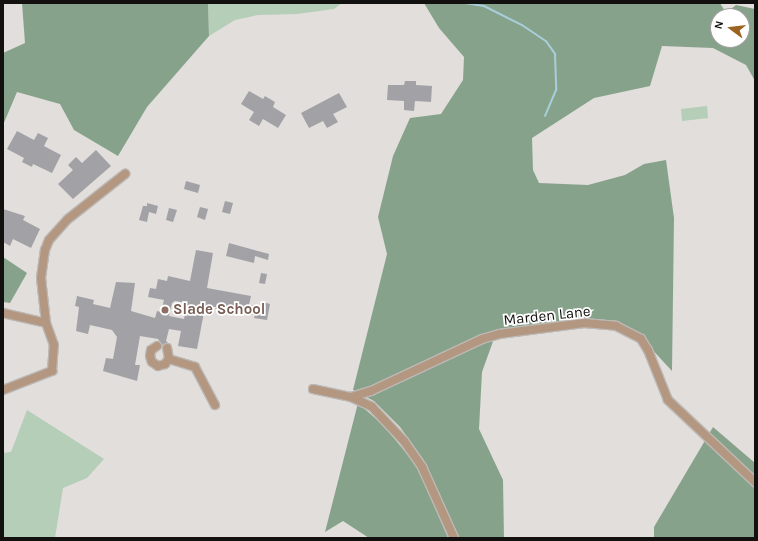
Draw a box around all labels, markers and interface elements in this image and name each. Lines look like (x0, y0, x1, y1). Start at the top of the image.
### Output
north arrow (710, 8, 750, 48)
text: N (712, 20, 726, 31)
place label: Slade School (173, 301, 265, 319)
street label: Marden Lane (502, 302, 592, 330)
marker: Slade School (160, 305, 170, 315)

